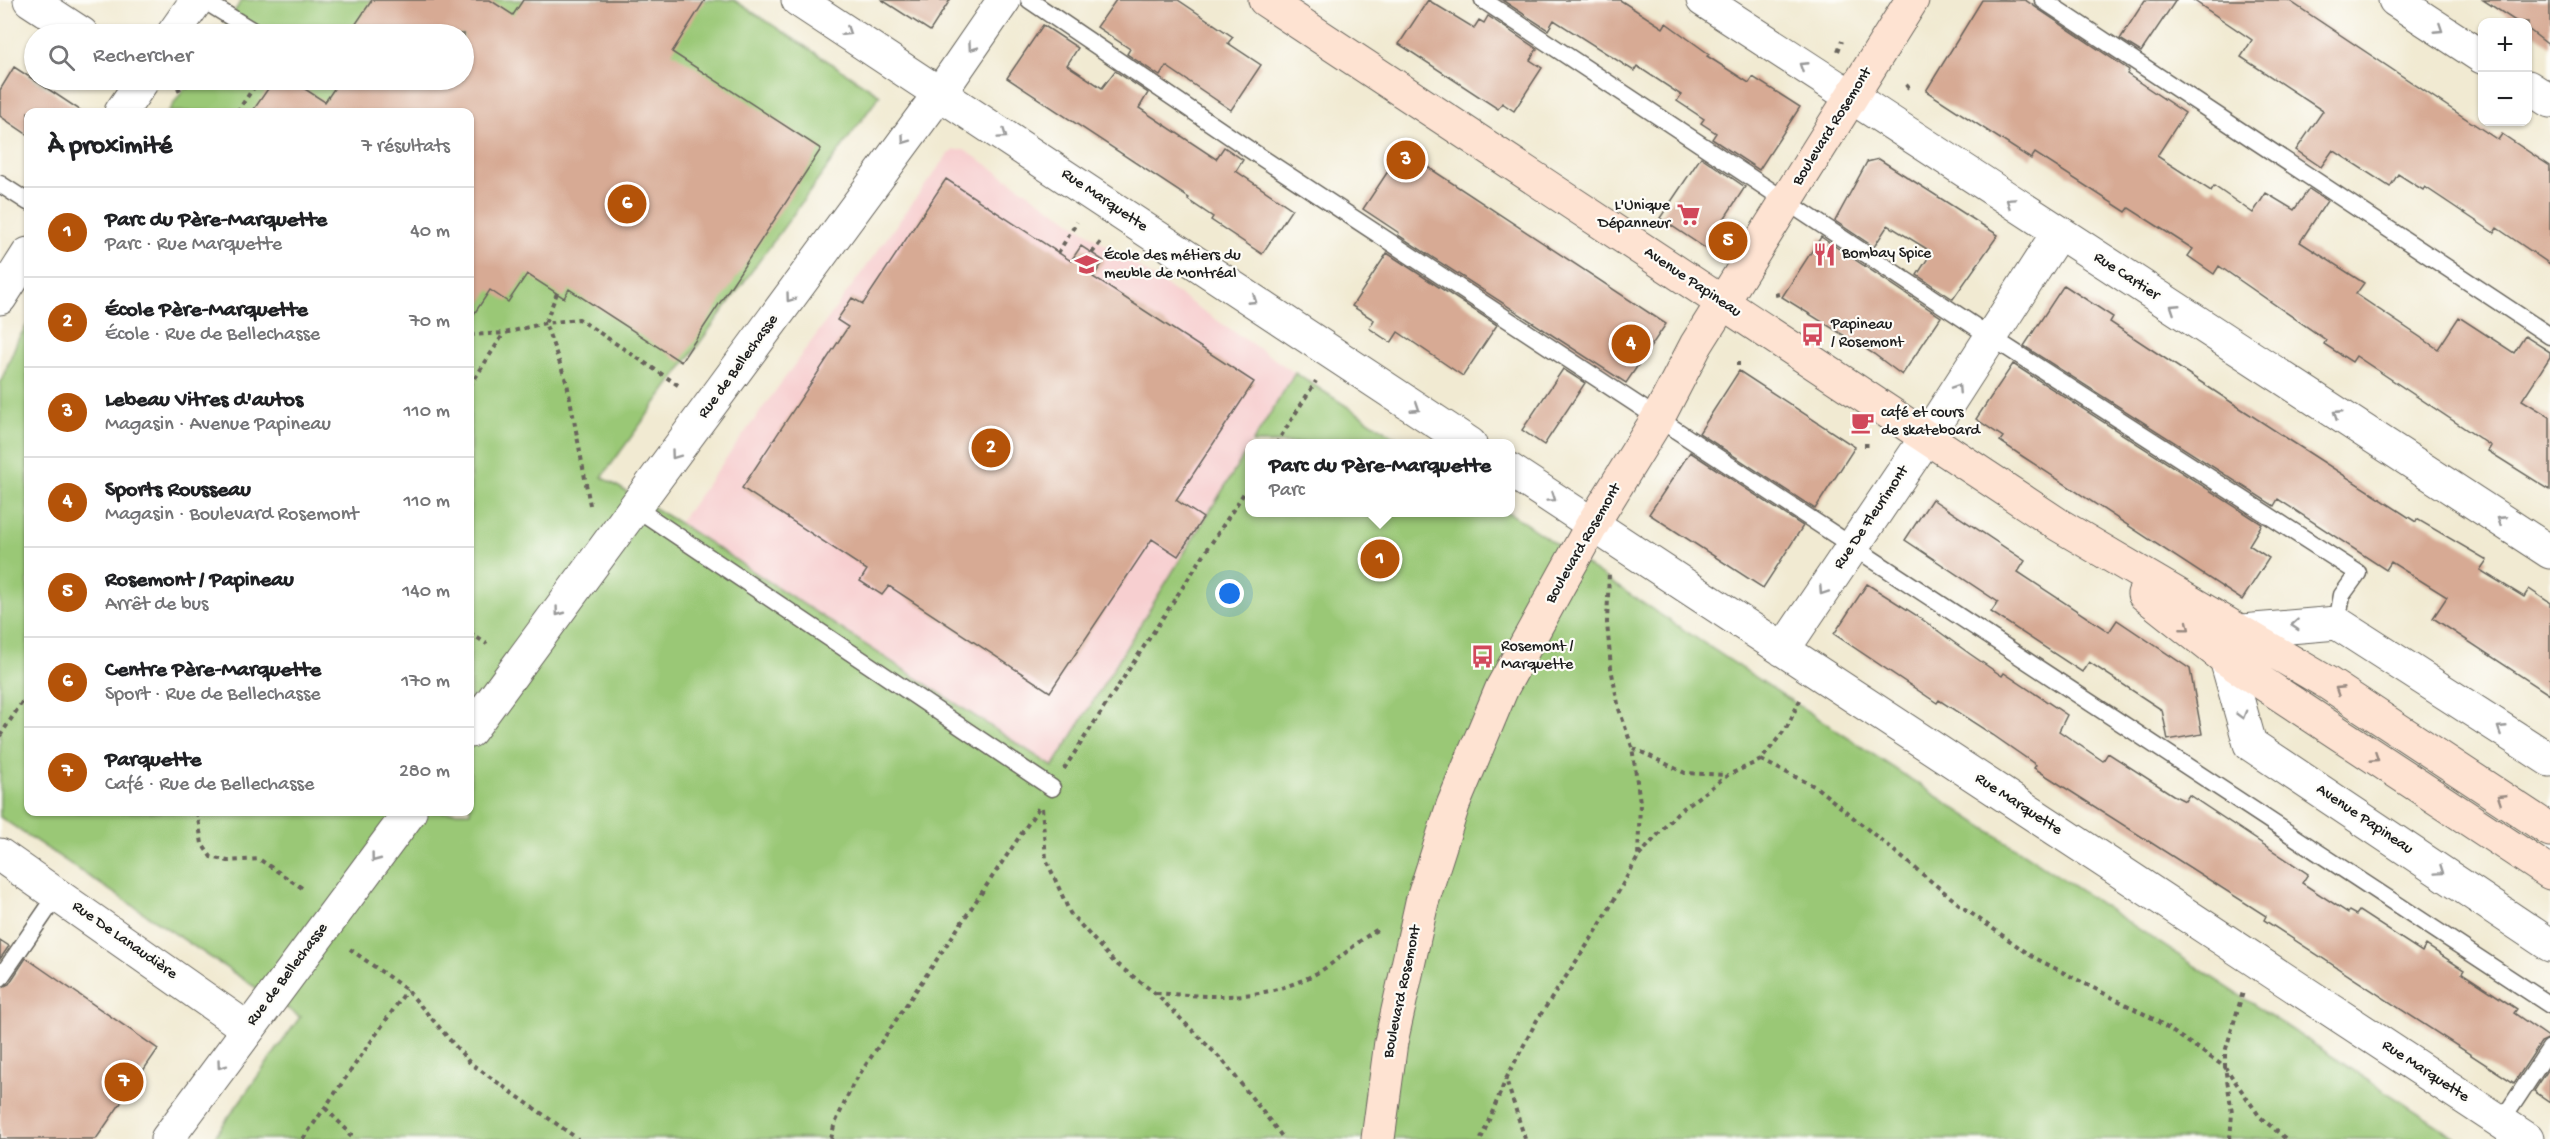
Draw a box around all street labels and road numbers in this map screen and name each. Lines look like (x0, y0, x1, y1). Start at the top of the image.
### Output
street label: Boulevard Rosemont (1789, 63, 1878, 190)
street label: Rue Marquette (1057, 165, 1151, 237)
street label: Avenue Papineau (1640, 243, 1745, 323)
street label: Rue Cartier (2089, 249, 2164, 306)
street label: Rue de Bellechasse (695, 311, 784, 423)
street label: Rue De Fleurimont (1830, 461, 1914, 573)
street label: Boulevard Rosemont (1541, 479, 1627, 608)
street label: Rue Marquette (1971, 770, 2066, 841)
street label: Avenue Papineau (2312, 780, 2417, 860)
street label: Rue De Lanaudière (68, 898, 181, 985)
street label: Rue de Bellechasse (243, 919, 333, 1030)
street label: Boulevard Rosemont (1379, 922, 1427, 1061)
street label: Rue Marquette (2378, 1037, 2473, 1108)

